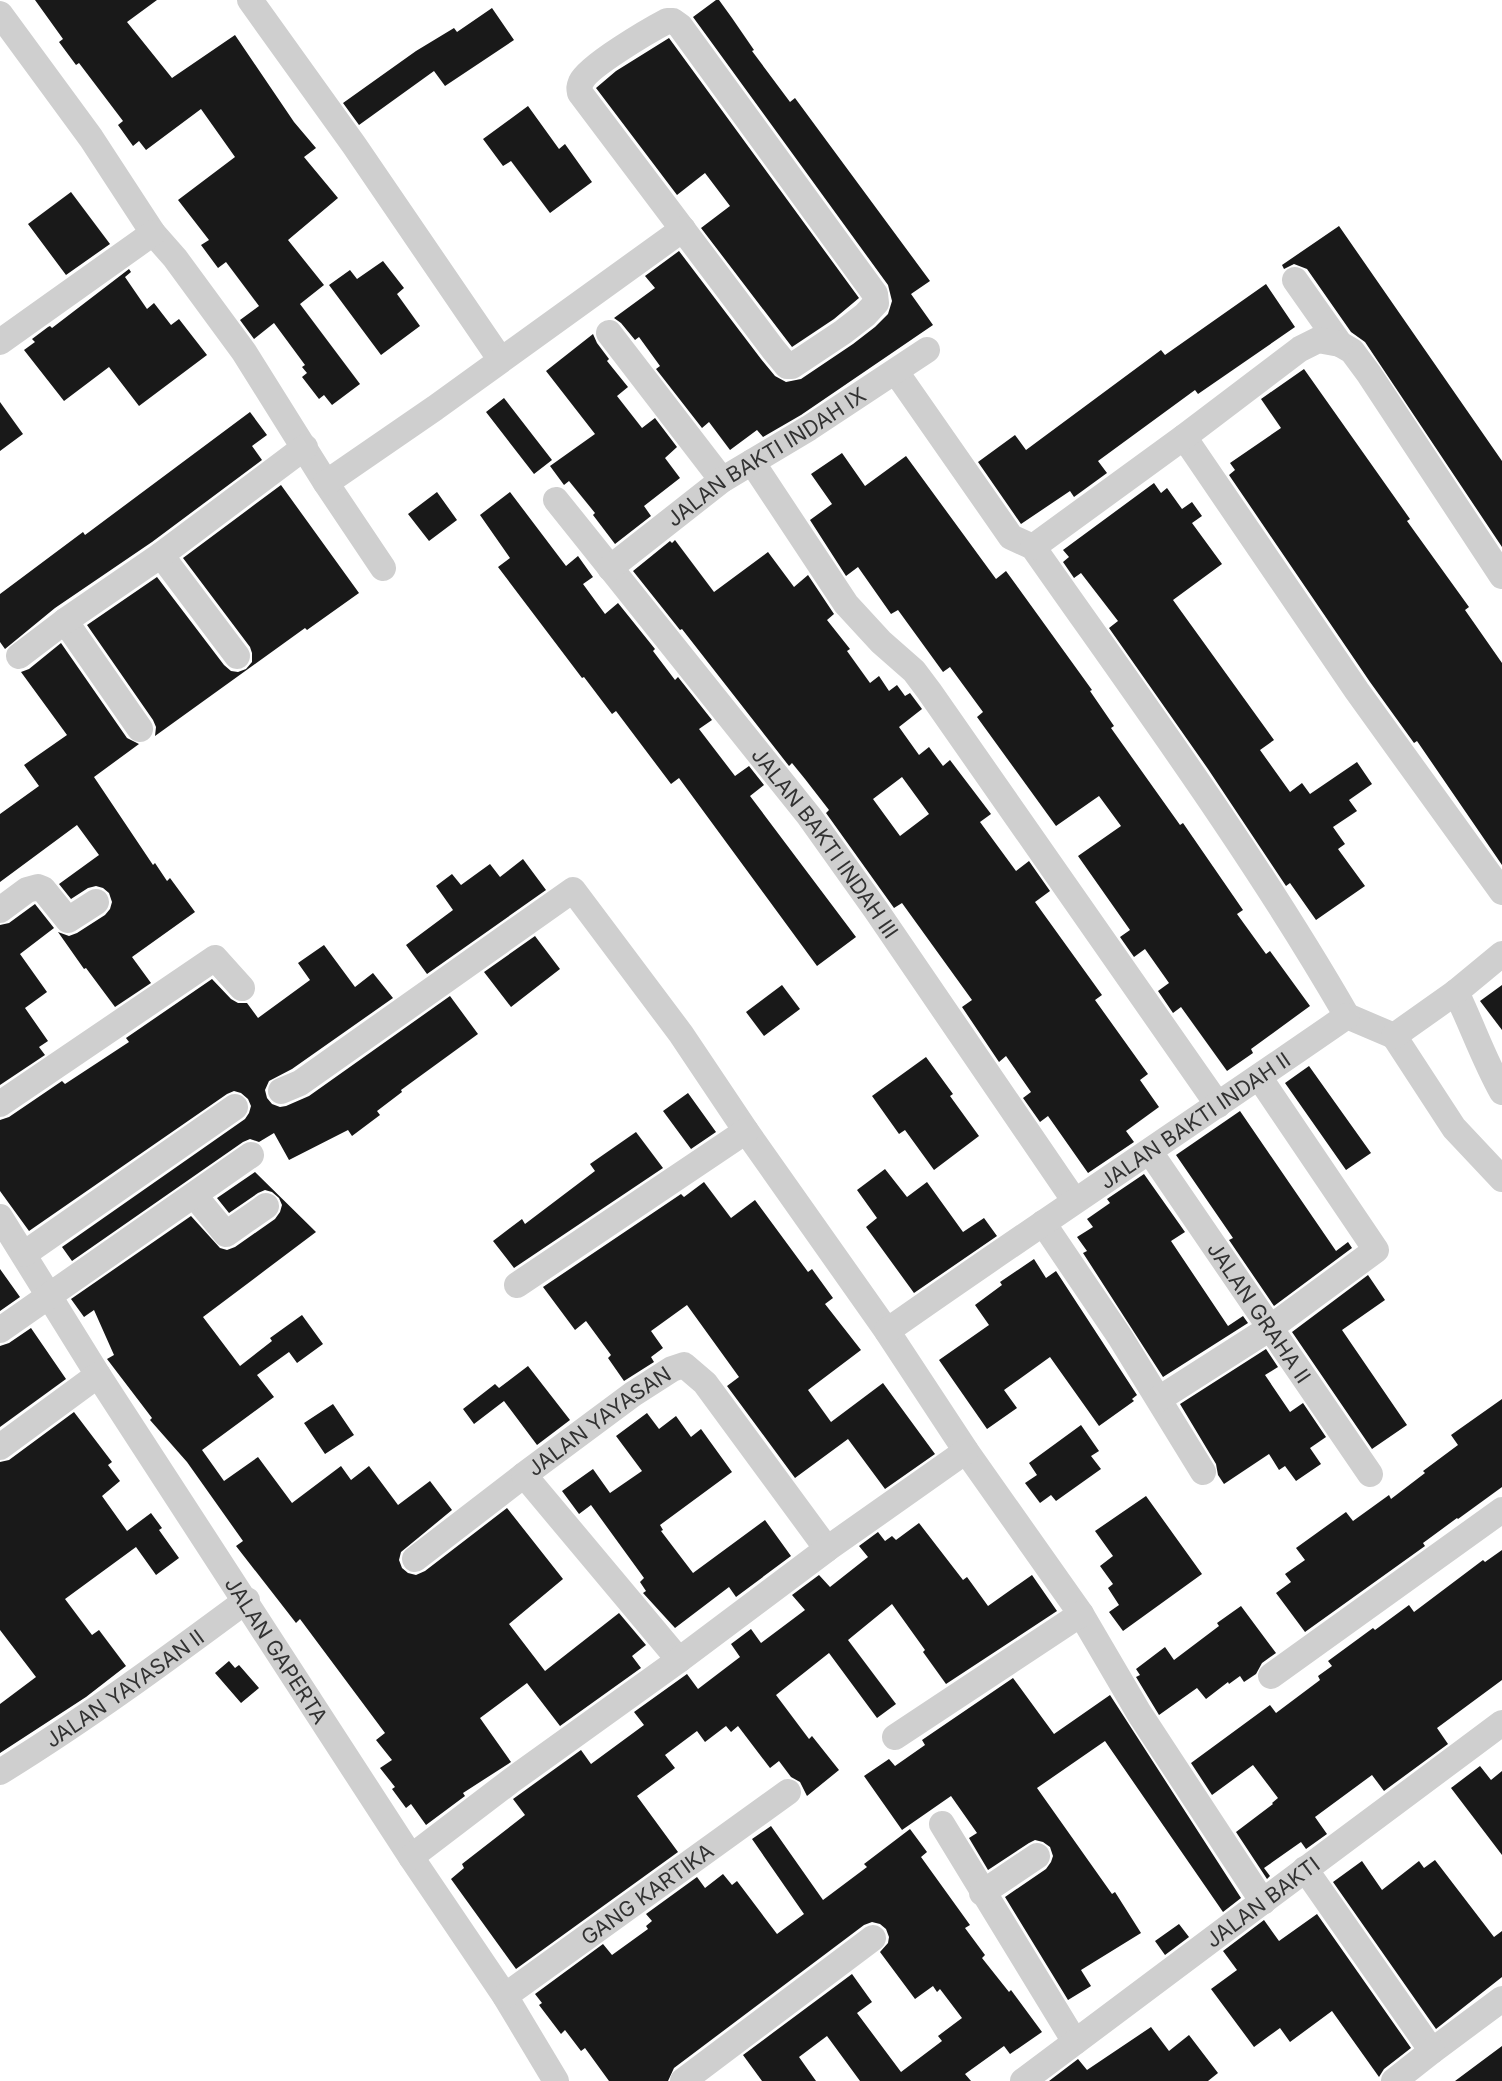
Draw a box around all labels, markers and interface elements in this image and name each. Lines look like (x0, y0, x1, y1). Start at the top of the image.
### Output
street label: JALAN BAKTI INDAH IX (661, 382, 870, 531)
street label: JALAN BAKTI INDAH III (747, 743, 904, 943)
street label: JALAN BAKTI INDAH II (1095, 1047, 1295, 1194)
street label: JALAN GRAHA II (1203, 1237, 1316, 1387)
street label: JALAN YAYASAN (522, 1361, 675, 1481)
street label: JALAN GAPERTA (220, 1572, 333, 1728)
street label: JALAN YAYASAN II (40, 1624, 208, 1752)
street label: GANG KARTIKA (576, 1838, 718, 1950)
street label: JALAN BAKTI (1201, 1851, 1324, 1952)

